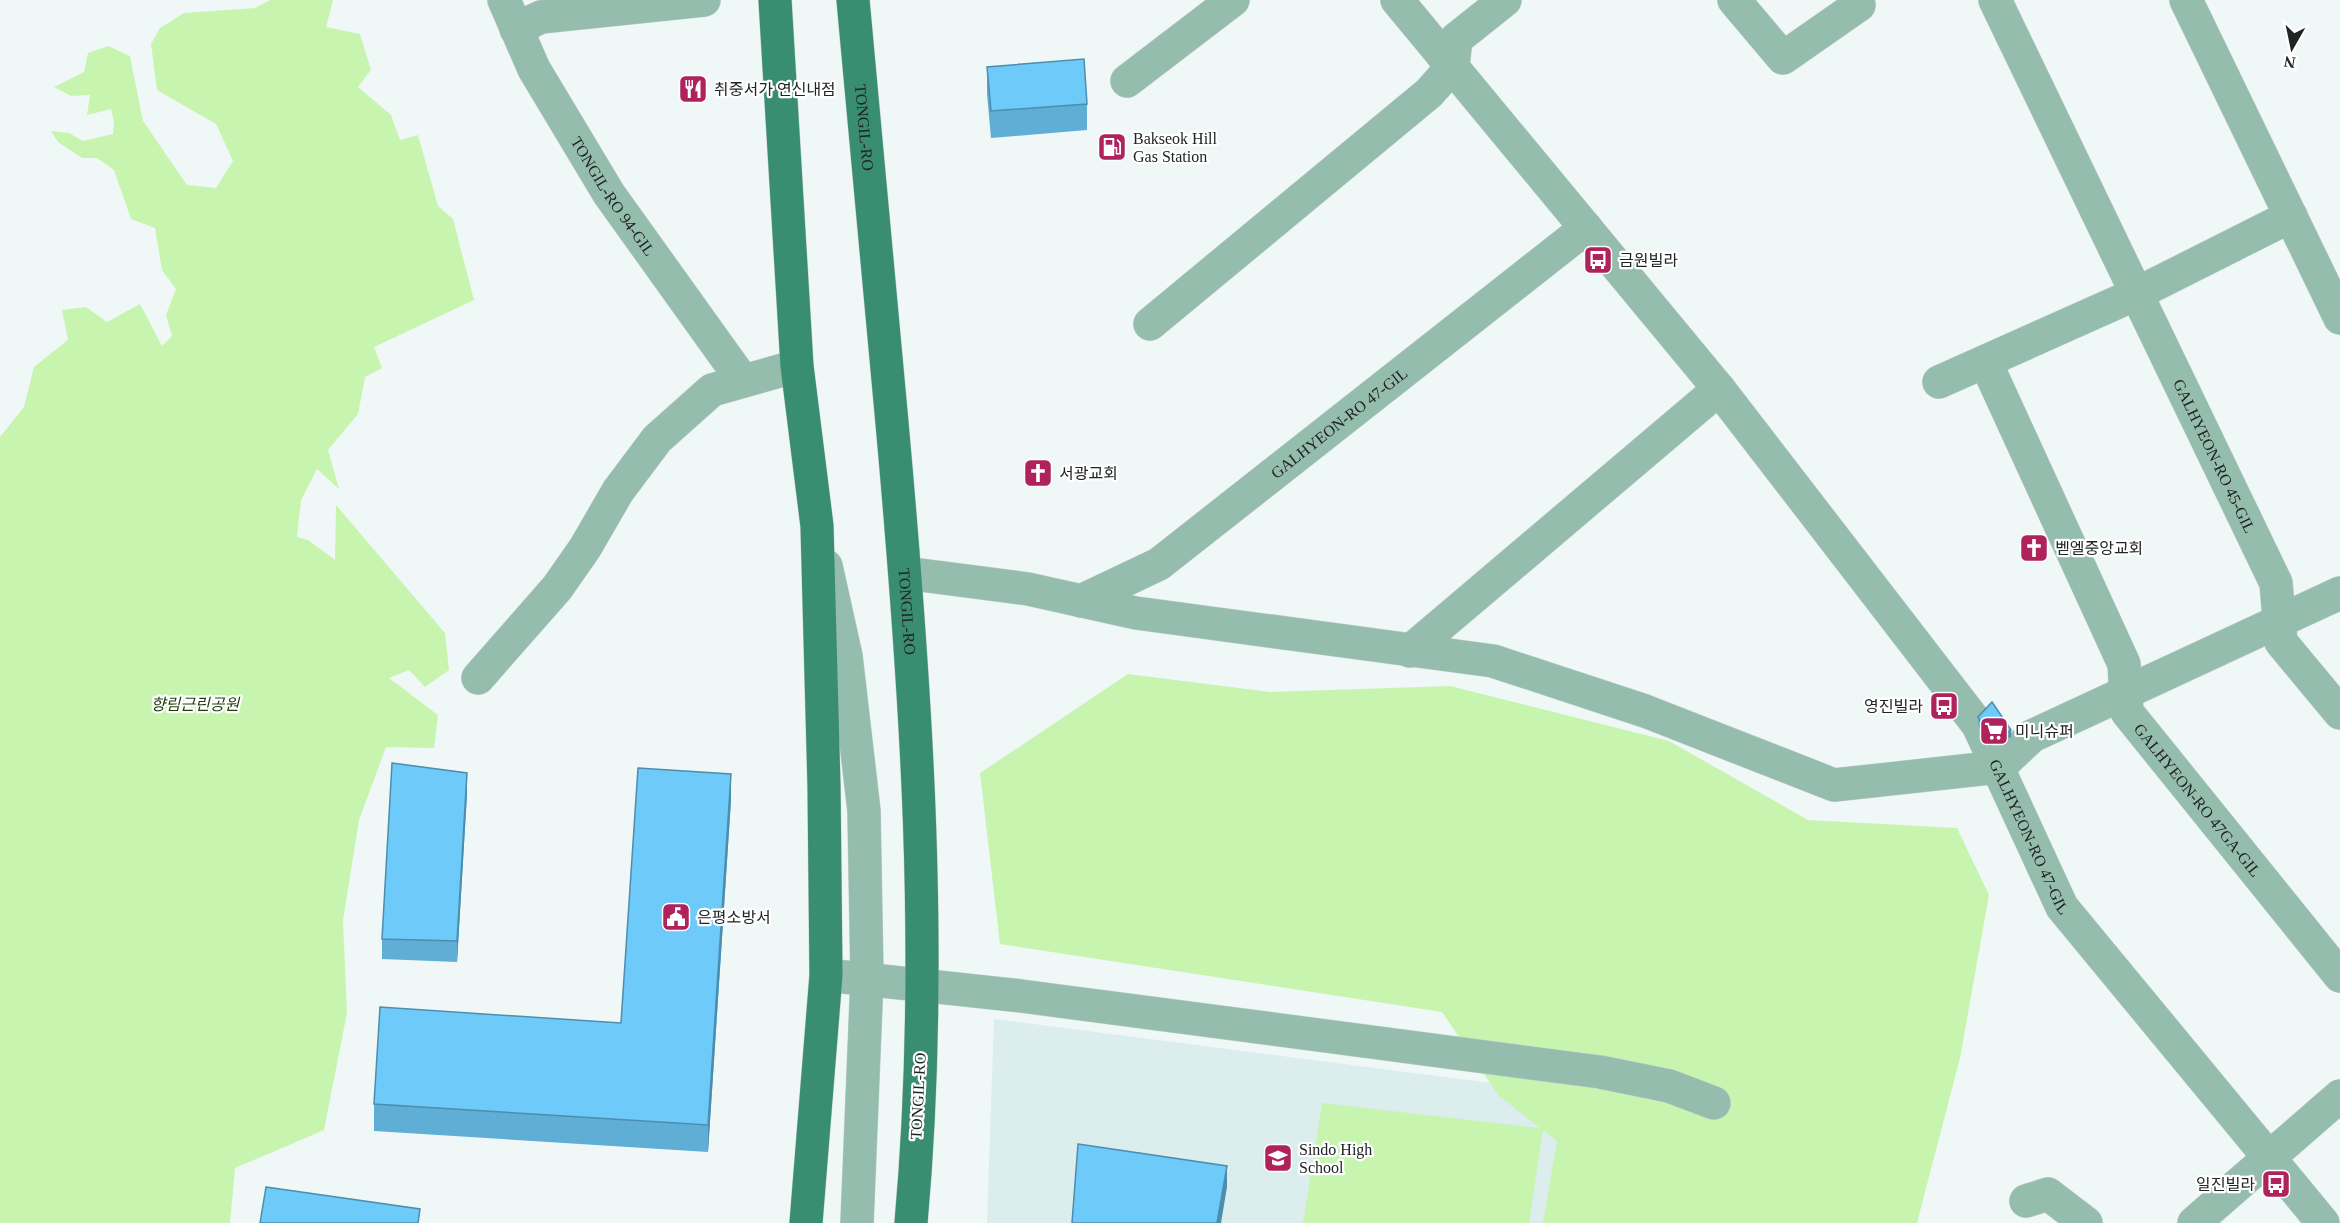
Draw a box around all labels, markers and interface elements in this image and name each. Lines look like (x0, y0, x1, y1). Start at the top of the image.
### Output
north arrow (2262, 18, 2322, 78)
text: N (2282, 53, 2297, 72)
restaurant icon: 취중서가 연신내점 (677, 73, 709, 105)
place label: 취중서가 연신내점 (714, 81, 836, 98)
street label: TONGIL-RO (852, 83, 877, 171)
place label: Bakseok Hill Gas Station (1133, 130, 1218, 165)
fuel station icon: Bakseok Hill Gas Station (1096, 131, 1128, 163)
street label: TONGIL-RO 94-GIL (568, 134, 659, 259)
bus stop icon: 금원빌라 (1582, 244, 1614, 276)
place label: 금원빌라 (1619, 252, 1678, 269)
street label: GALHYEON-RO 47-GIL (1267, 364, 1410, 481)
street label: GALHYEON-RO 45-GIL (2170, 376, 2259, 535)
church icon: 서광교회 (1022, 457, 1054, 489)
place label: 서광교회 (1059, 465, 1118, 482)
church icon: 벧엘중앙교회 (2018, 532, 2050, 564)
place label: 벧엘중앙교회 (2055, 540, 2143, 557)
street label: TONGIL-RO (896, 568, 919, 655)
bus stop icon: 영진빌라 (1928, 690, 1960, 722)
park label: 향림근린공원 (151, 696, 240, 713)
place label: 영진빌라 (1864, 698, 1923, 715)
supermarket icon: 미니슈퍼 (1978, 715, 2010, 747)
street label: GALHYEON-RO 47GA-GIL (2131, 720, 2265, 880)
place label: 미니슈퍼 (2015, 723, 2074, 740)
street label: GALHYEON-RO 47-GIL (1986, 756, 2073, 917)
public building icon: 은평소방서 (660, 901, 692, 933)
place label: 은평소방서 (697, 909, 771, 926)
street label: TONGIL-RO (907, 1052, 929, 1140)
place label: Sindo High School (1299, 1141, 1372, 1176)
school or university icon: Sindo High School (1262, 1142, 1294, 1174)
bus stop icon: 일진빌라 (2260, 1168, 2292, 1200)
place label: 일진빌라 (2196, 1176, 2255, 1193)

